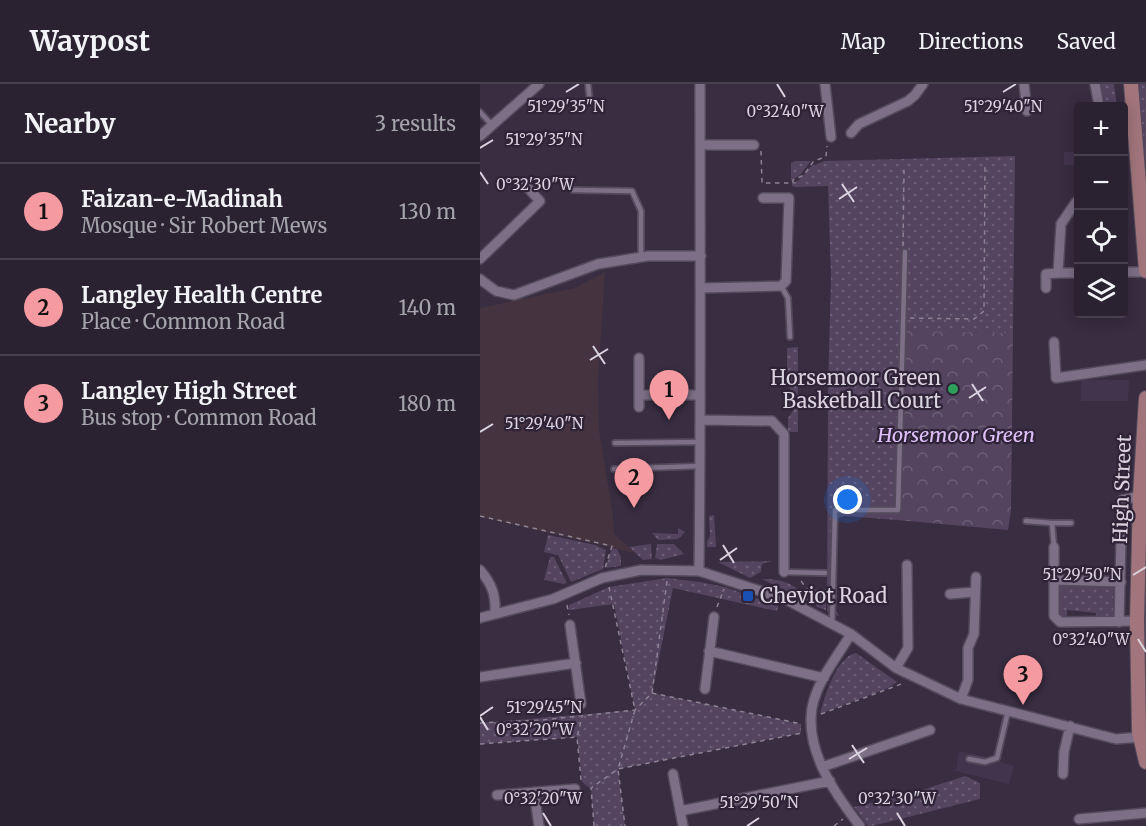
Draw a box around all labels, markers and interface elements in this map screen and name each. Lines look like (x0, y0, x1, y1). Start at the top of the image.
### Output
text: Waypost (30, 23, 150, 59)
text: Map (841, 28, 885, 55)
text: Directions (918, 28, 1023, 55)
text: Saved (1056, 28, 1116, 55)
text: 51°29'35"N (527, 97, 605, 116)
text: 51°29'40"N (964, 97, 1043, 116)
text: 0°32'40"W (746, 102, 825, 121)
map controls (1074, 102, 1128, 318)
button: + (1074, 102, 1128, 156)
text: Nearby (24, 107, 116, 140)
text: 3 results (375, 111, 456, 136)
text: 51°29'35"N (505, 130, 583, 149)
button: − (1074, 156, 1128, 210)
text: 0°32'30"W (496, 175, 575, 194)
text: Faizan-e-Madinah (81, 185, 283, 213)
text: 1 (39, 199, 48, 224)
text: 130 m (399, 199, 456, 224)
button: locate (1074, 210, 1128, 264)
text: Mosque · Sir Robert Mews (81, 213, 327, 238)
button: layers (1074, 264, 1128, 318)
text: Langley Health Centre (81, 281, 322, 309)
text: 2 (38, 295, 49, 320)
text: 140 m (399, 295, 456, 320)
text: Place · Common Road (81, 309, 285, 334)
place label: Horsemoor Green Basketball Court (770, 365, 941, 413)
pin: 1 (650, 370, 688, 420)
text: Langley High Street (81, 377, 297, 405)
marker: Horsemoor Green Basketball Court (946, 382, 960, 396)
text: 3 (38, 391, 49, 416)
text: 180 m (398, 391, 456, 416)
text: Bus stop · Common Road (81, 405, 317, 430)
text: 51°29'40"N (505, 414, 584, 433)
park label: Horsemoor Green (876, 422, 1035, 447)
street label: High Street (1107, 434, 1136, 544)
pin: 2 (614, 458, 654, 508)
your location (833, 485, 862, 514)
text: 51°29'50"N (1042, 565, 1122, 584)
place label: Cheviot Road (760, 583, 887, 608)
marker: Cheviot Road (741, 589, 755, 603)
text: 0°32'40"W (1052, 630, 1131, 649)
pin: 3 (1004, 656, 1042, 705)
text: 51°29'45"N (506, 698, 582, 717)
text: 0°32'20"W (496, 720, 575, 739)
text: 0°32'20"W (504, 789, 583, 808)
text: 0°32'30"W (858, 789, 937, 808)
text: 51°29'50"N (719, 793, 799, 812)

